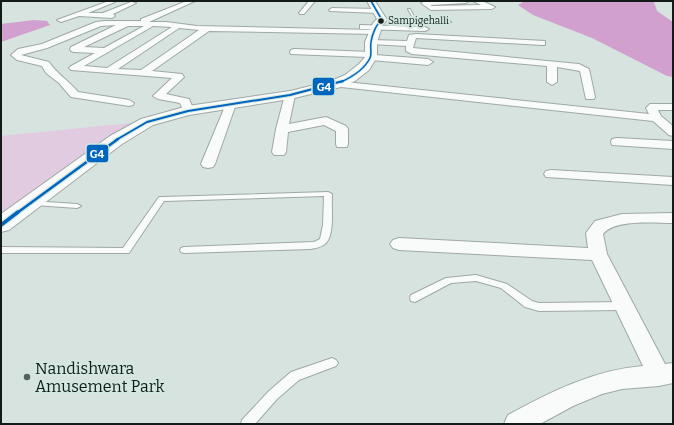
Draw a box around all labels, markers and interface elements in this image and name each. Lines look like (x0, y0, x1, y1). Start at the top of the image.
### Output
place label: Sampigehalli (388, 15, 449, 27)
marker: Sampigehalli (376, 16, 386, 26)
line badge: G4 (312, 77, 335, 96)
text: G4 (317, 81, 332, 94)
line badge: G4 (86, 144, 109, 163)
text: G4 (90, 148, 105, 161)
place label: Nandishwara Amusement Park (35, 359, 164, 396)
marker: Nandishwara Amusement Park (22, 372, 32, 382)

